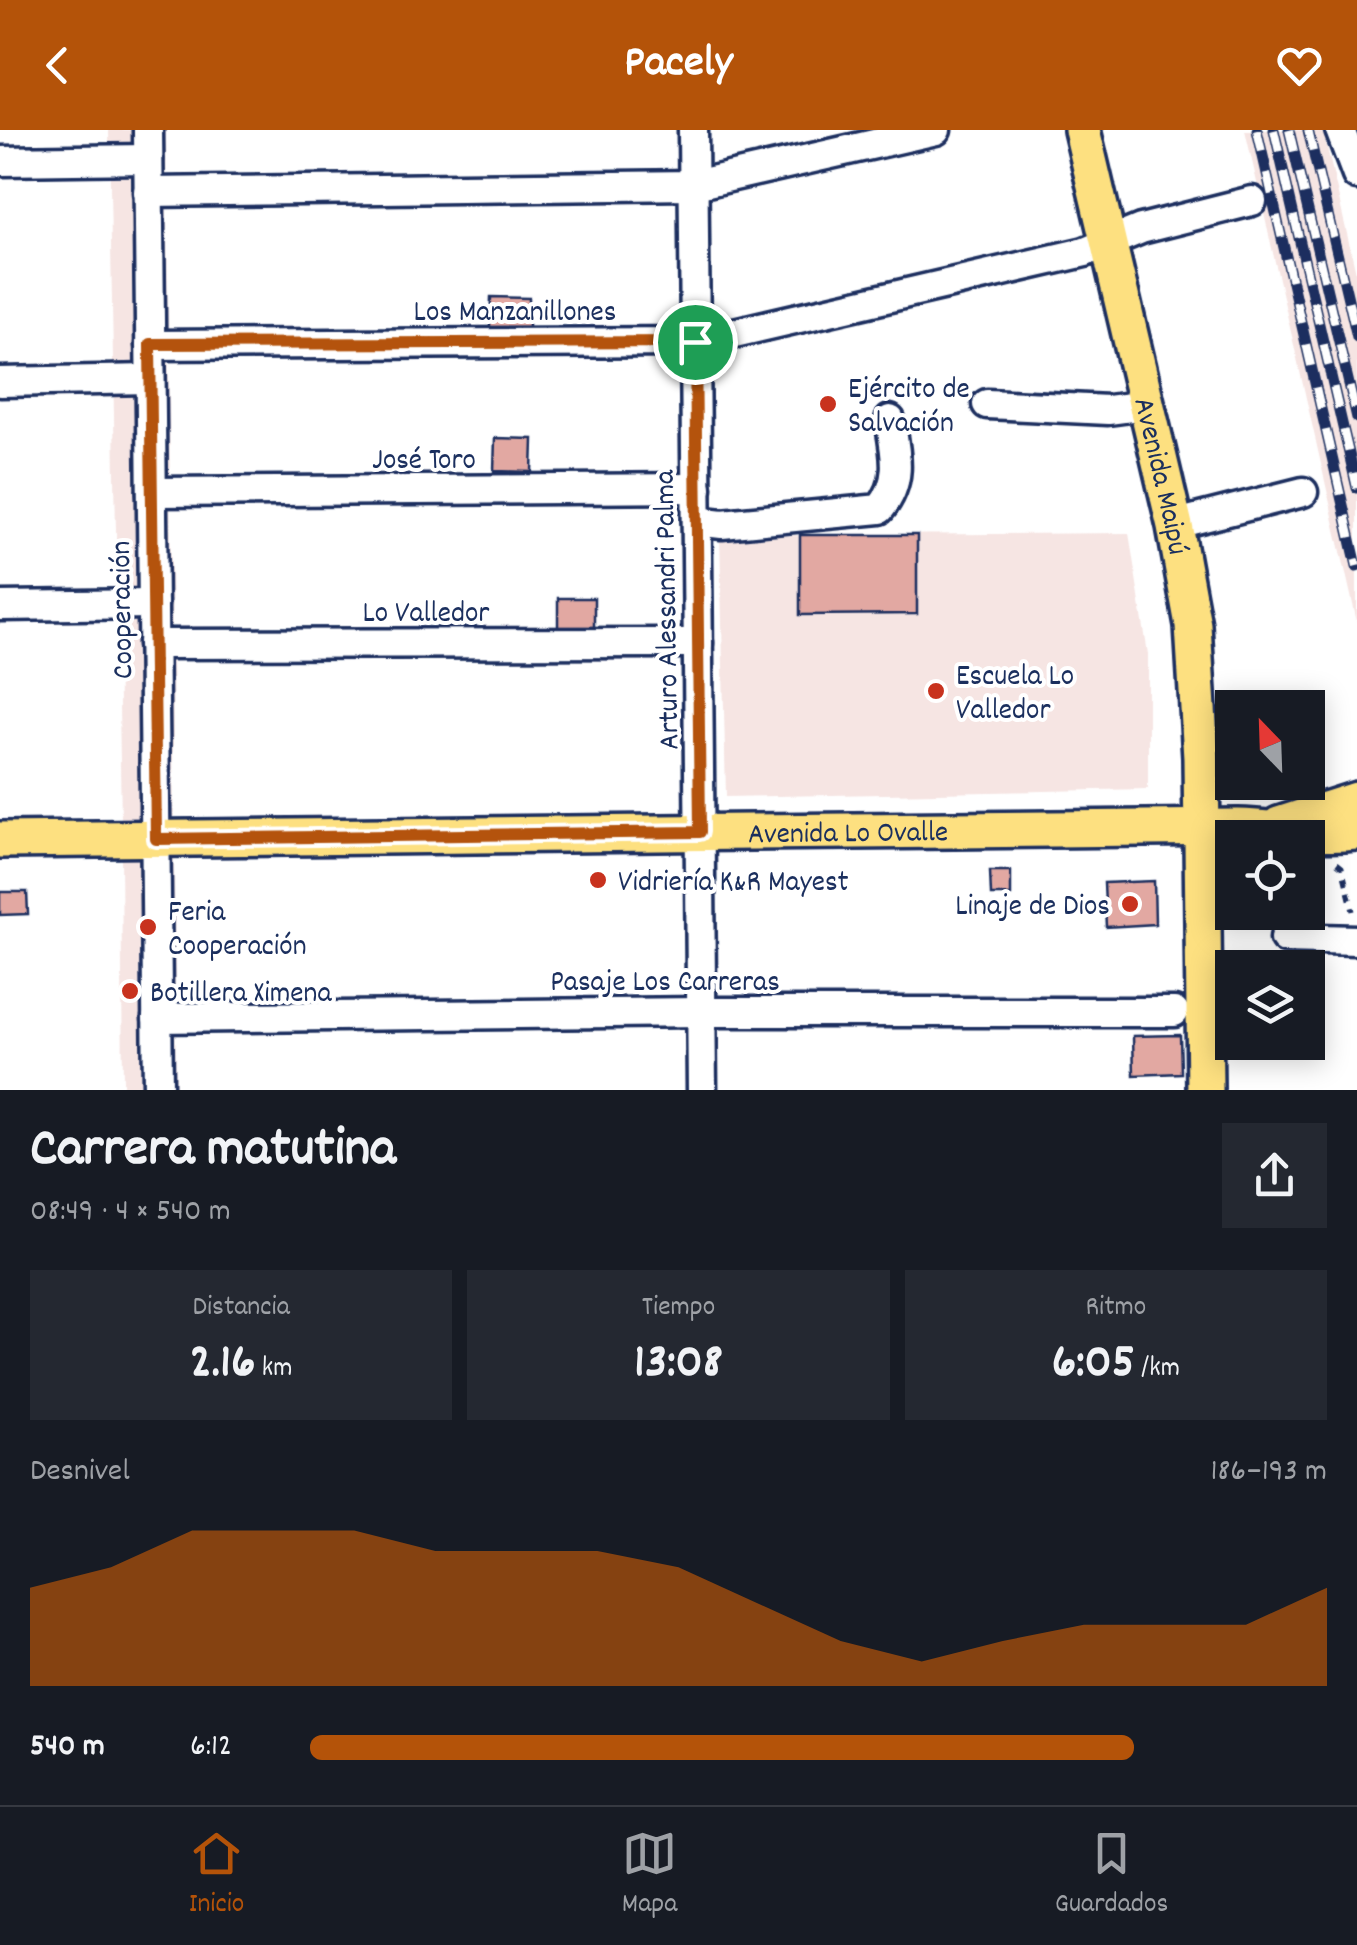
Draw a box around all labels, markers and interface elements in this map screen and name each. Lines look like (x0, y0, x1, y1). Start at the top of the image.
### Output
text: Pacely (624, 33, 733, 97)
icon: back (30, 38, 85, 93)
icon: heart (1272, 38, 1327, 93)
street label: Los Manzanillones (414, 293, 616, 336)
pin (653, 300, 738, 385)
icon: arrive (668, 315, 723, 370)
place label: Ejército de Salvación (848, 370, 970, 447)
marker: Ejército de Salvación (817, 393, 839, 415)
street label: Avenida Maipú (1120, 394, 1197, 559)
street label: José Toro (372, 441, 476, 484)
street label: Arturo Alessandri Palma (646, 469, 693, 750)
street label: Cooperación (102, 540, 147, 680)
street label: Lo Valledor (362, 594, 490, 637)
place label: Escuela Lo Valledor (956, 657, 1074, 734)
marker: Escuela Lo Valledor (925, 680, 947, 702)
north arrow (1215, 690, 1325, 800)
map controls (1215, 690, 1325, 1060)
street label: Avenida Lo Ovalle (748, 813, 948, 858)
button: locate (1215, 820, 1325, 930)
place label: Vidriería K&R Mayest (618, 863, 849, 906)
marker: Vidriería K&R Mayest (587, 869, 609, 891)
place label: Linaje de Dios (955, 887, 1110, 930)
place label: Feria Cooperación (168, 893, 307, 970)
marker: Linaje de Dios (1119, 893, 1141, 915)
marker: Feria Cooperación (137, 916, 159, 938)
button: layers (1215, 950, 1325, 1060)
street label: Pasaje Los Carreras (550, 963, 780, 1006)
place label: Botillera Ximena (150, 974, 332, 1017)
marker: Botillera Ximena (119, 980, 141, 1002)
text: Carrera matutina (30, 1113, 396, 1192)
button: share (1222, 1123, 1327, 1228)
text: 08:49 · 4 × 540 m (30, 1190, 231, 1236)
text: Distancia (193, 1289, 290, 1329)
text: Tiempo (642, 1289, 715, 1329)
text: Ritmo (1085, 1289, 1146, 1329)
text: 2.16 (190, 1329, 255, 1401)
text: 13:08 (634, 1329, 723, 1401)
text: 6:05 (1052, 1329, 1135, 1401)
text: km (255, 1350, 293, 1390)
text: /km (1135, 1350, 1180, 1390)
text: Desnivel (30, 1450, 130, 1496)
text: 186–193 m (1210, 1450, 1327, 1496)
text: 540 m (30, 1725, 105, 1771)
text: 6:12 (190, 1725, 232, 1771)
tab: Inicio (189, 1826, 244, 1926)
tab: Mapa (622, 1826, 677, 1926)
tab: Guardados (1055, 1826, 1168, 1926)

